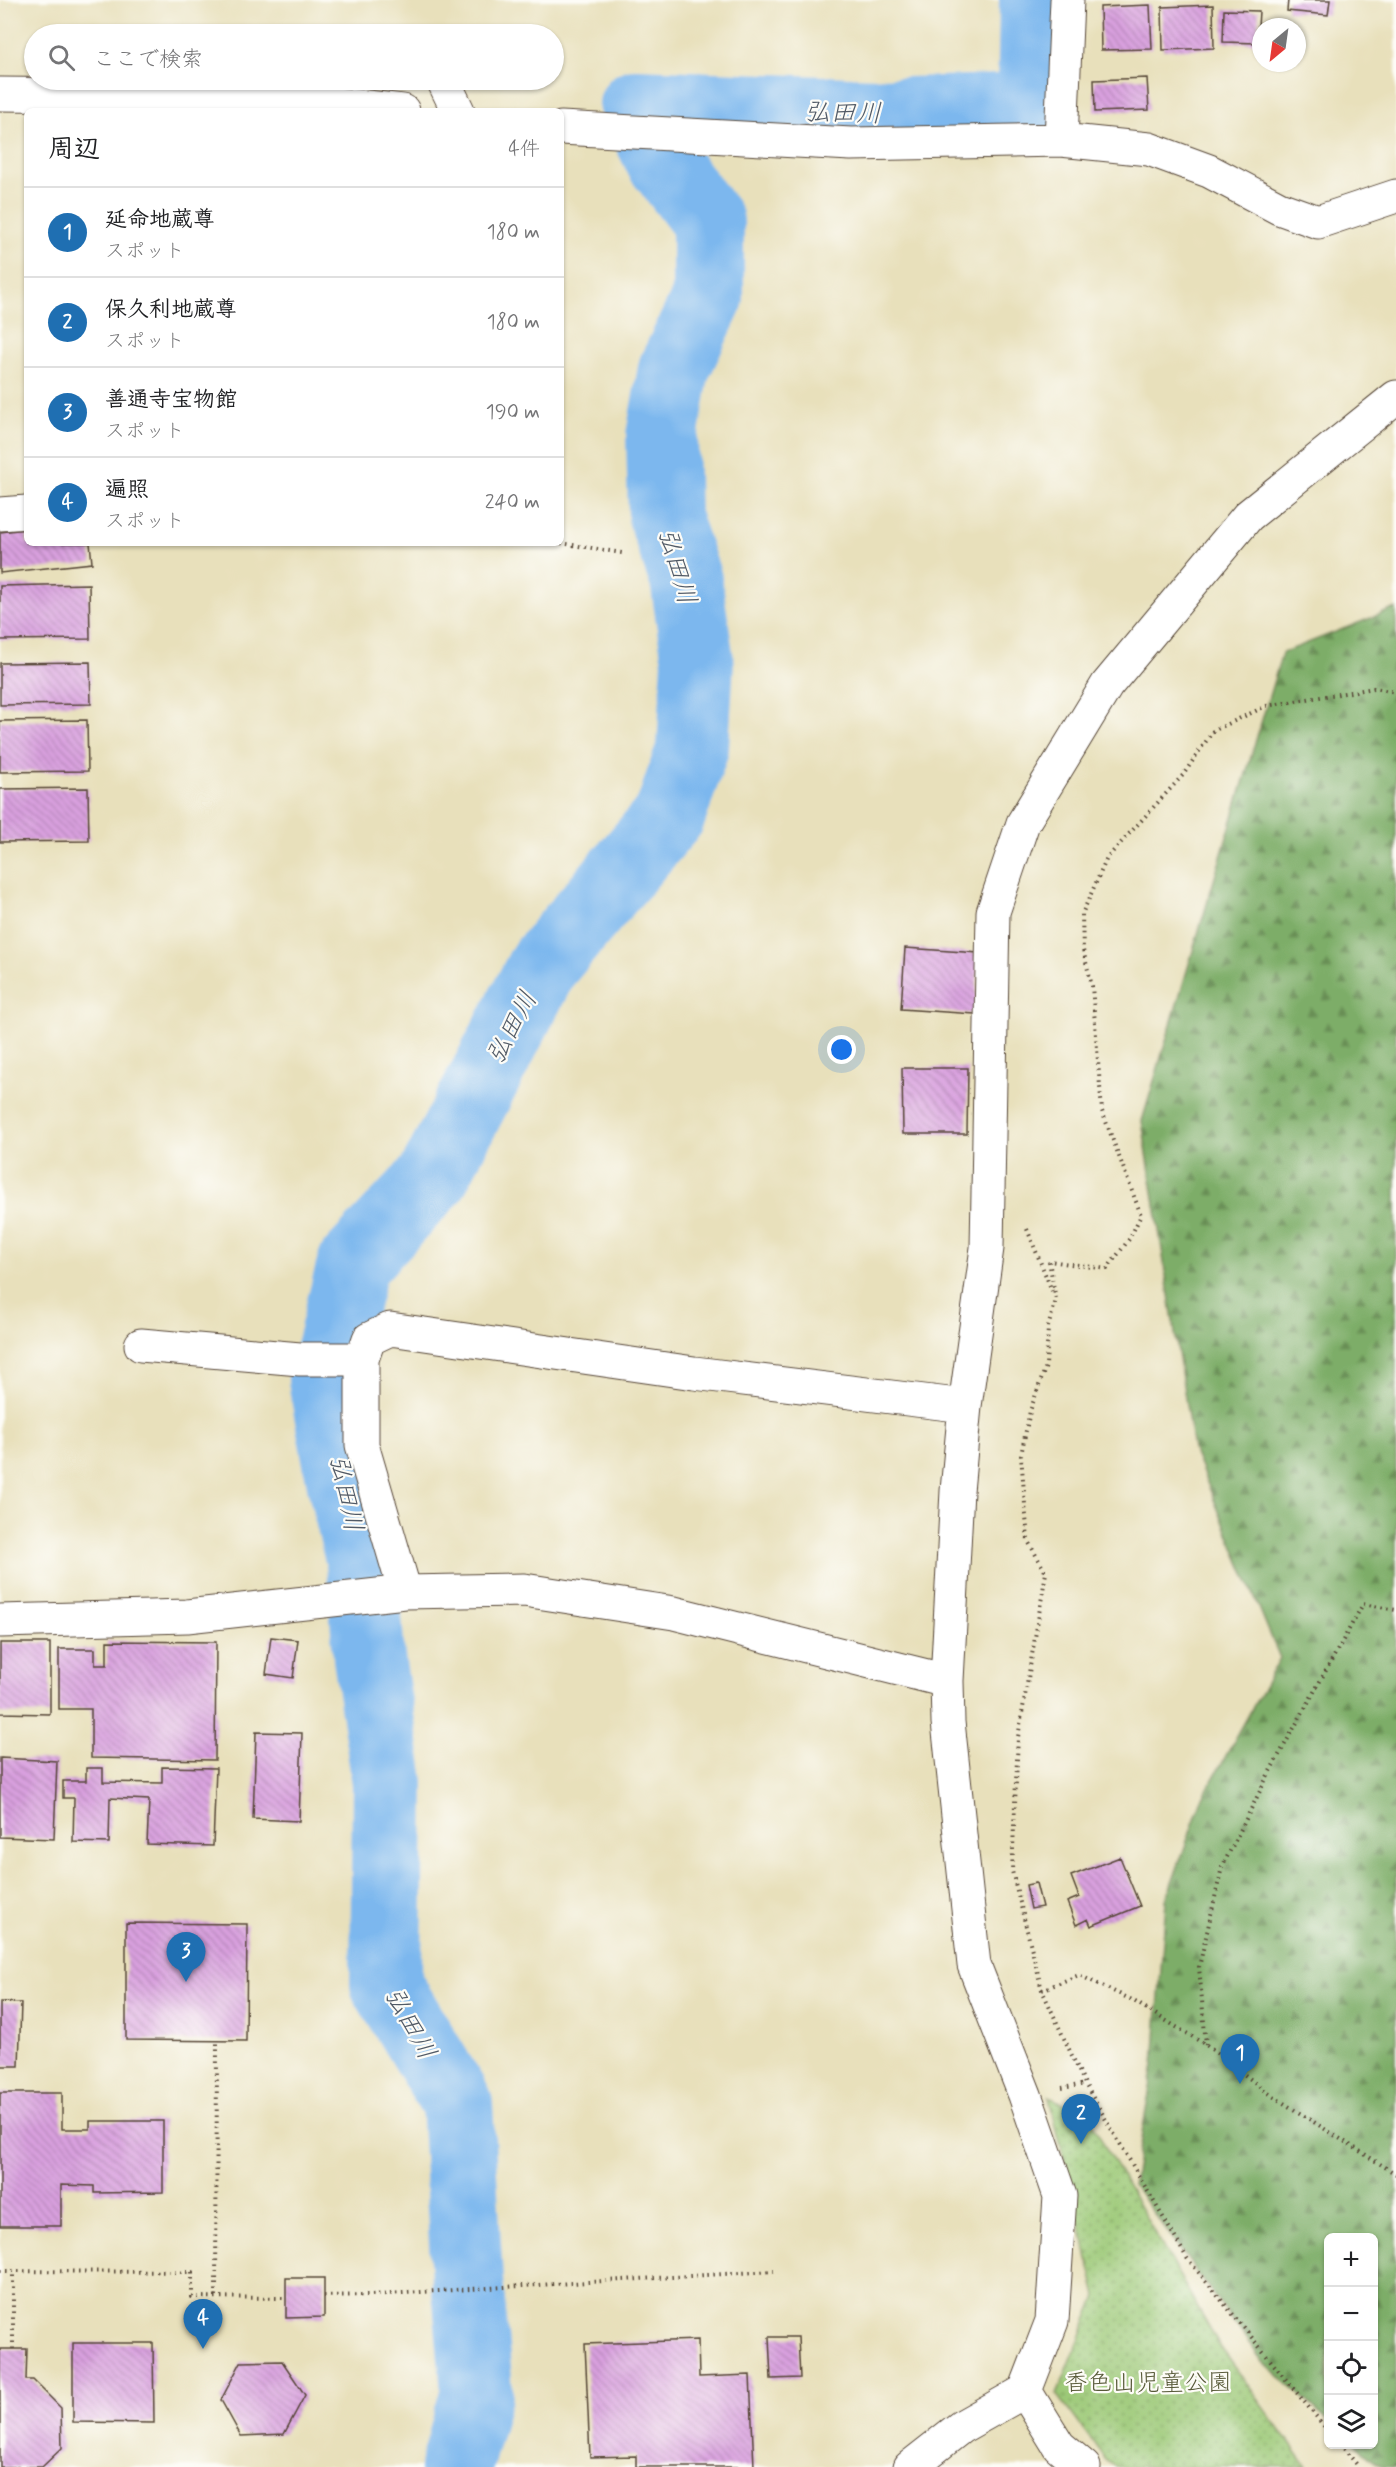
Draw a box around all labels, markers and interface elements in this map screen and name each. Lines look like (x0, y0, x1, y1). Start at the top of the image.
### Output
north arrow (1252, 18, 1306, 72)
search box (24, 24, 564, 90)
icon: search (45, 41, 78, 74)
text: ここで検索 (93, 46, 203, 74)
water label: 弘田川 (804, 96, 882, 132)
text: 周辺 (48, 133, 100, 167)
text: 4件 (508, 136, 540, 163)
text: 延命地蔵尊 (105, 206, 215, 234)
text: 1 (63, 219, 72, 246)
text: 180 m (487, 219, 540, 246)
text: スポット (105, 238, 185, 265)
text: 保久利地蔵尊 (105, 296, 237, 324)
text: 2 (63, 309, 72, 336)
text: 180 m (487, 309, 540, 336)
text: スポット (105, 328, 185, 355)
text: 善通寺宝物館 (105, 386, 237, 414)
text: 3 (63, 399, 72, 426)
text: 190 m (486, 399, 540, 426)
text: スポット (105, 418, 185, 445)
text: 遍照 (105, 476, 149, 504)
text: 4 (62, 489, 73, 516)
text: 240 m (485, 489, 540, 516)
text: スポット (105, 508, 185, 535)
water label: 弘田川 (649, 524, 703, 609)
water label: 弘田川 (479, 986, 546, 1070)
your location (827, 1035, 856, 1064)
water label: 弘田川 (320, 1452, 370, 1535)
pin: 3 (166, 1932, 206, 1982)
water label: 弘田川 (375, 1982, 443, 2066)
pin: 1 (1220, 2034, 1260, 2084)
pin: 2 (1062, 2094, 1100, 2144)
map controls (1324, 2233, 1378, 2449)
button: + (1324, 2233, 1378, 2287)
button: − (1324, 2287, 1378, 2341)
pin: 4 (184, 2300, 222, 2349)
button: locate (1324, 2341, 1378, 2395)
park label: 香色山児童公園 (1064, 2368, 1232, 2399)
button: layers (1324, 2395, 1378, 2449)

